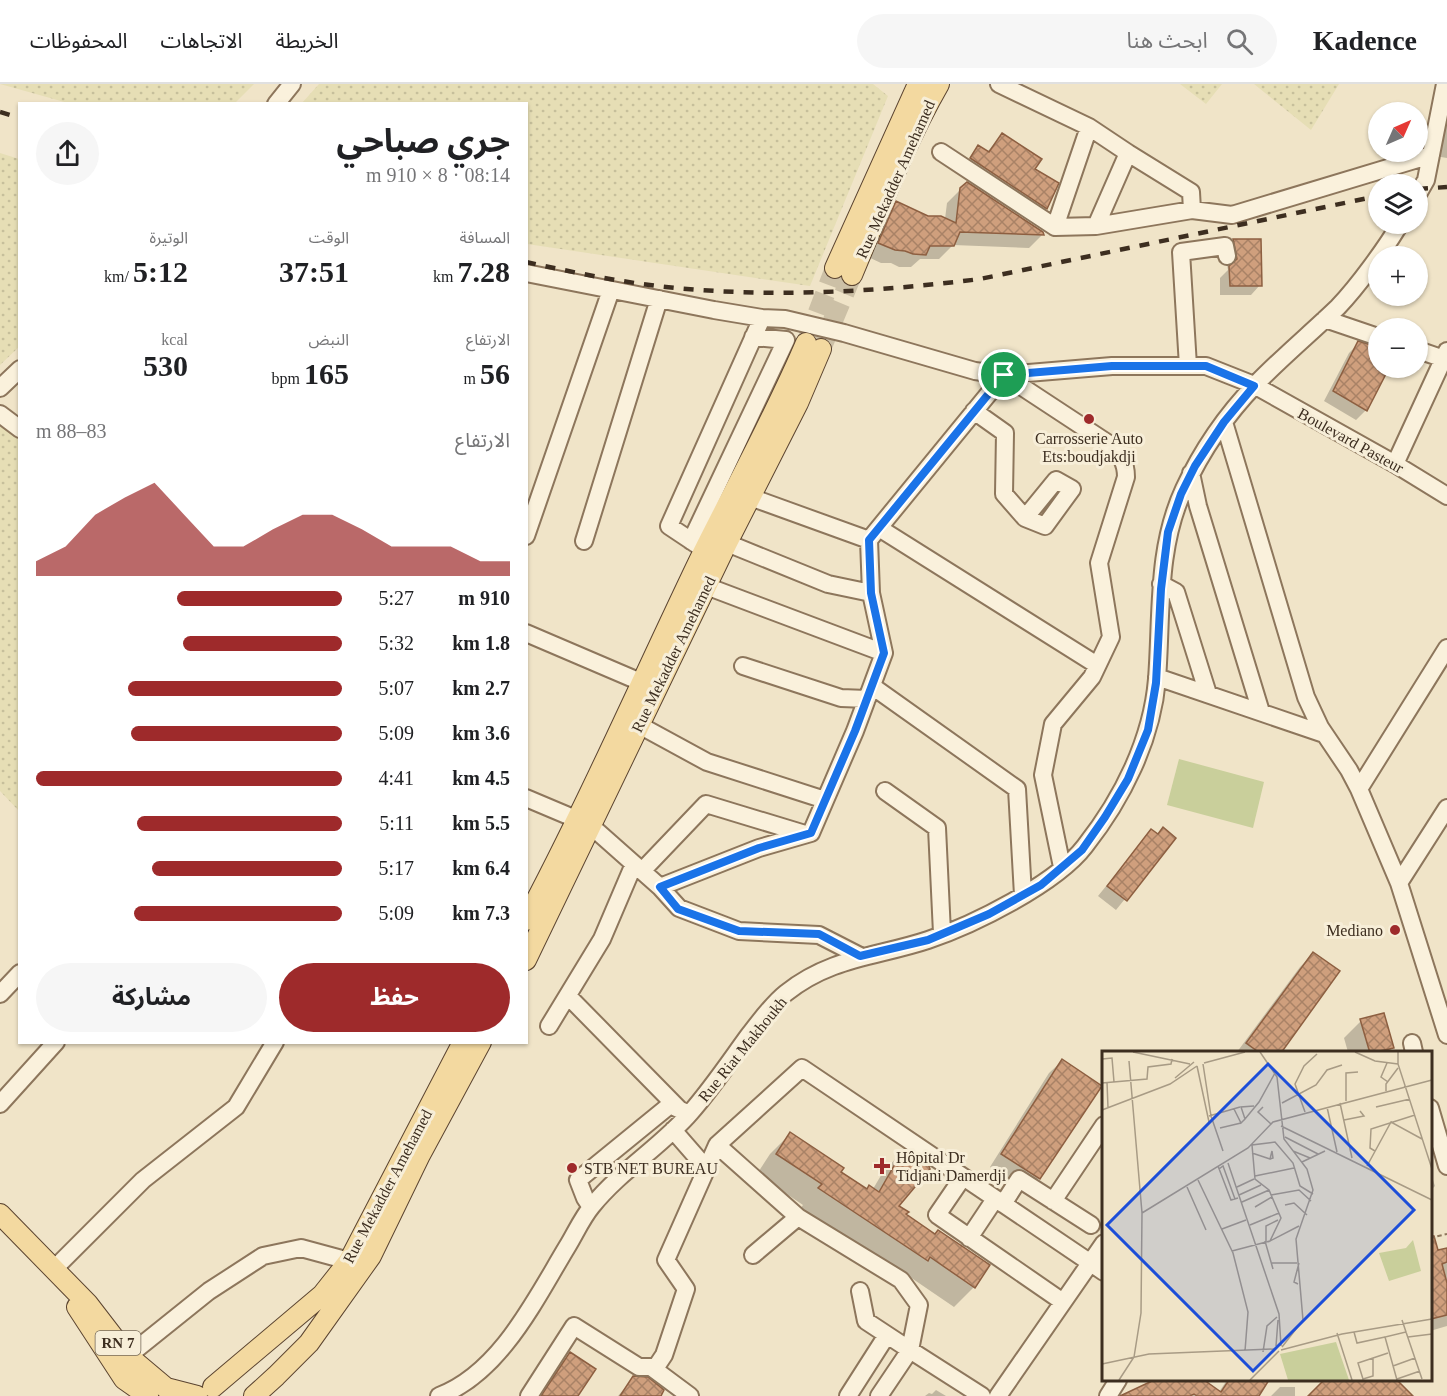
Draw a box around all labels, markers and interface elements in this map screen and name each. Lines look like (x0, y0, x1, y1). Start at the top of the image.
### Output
search box (857, 14, 1277, 68)
icon: search (1223, 25, 1256, 58)
text: Kadence (1313, 25, 1417, 56)
text: ابحث هنا (1126, 28, 1208, 53)
text: المحفوظات (30, 29, 127, 53)
text: الاتجاهات (160, 29, 242, 53)
text: الخريطة (275, 29, 338, 53)
street label: Rue Mekadder Amehamed (853, 97, 938, 261)
north arrow (1368, 102, 1428, 162)
map controls (1368, 102, 1428, 378)
button: share (36, 122, 99, 185)
text: جري صباحي (337, 123, 510, 159)
text: 08:14 · 8 × 910 m (366, 164, 510, 186)
button: layers (1368, 174, 1428, 234)
text: الوتيرة (150, 229, 188, 246)
text: الوقت (309, 229, 349, 246)
text: المسافة (460, 229, 510, 246)
button: + (1368, 246, 1428, 306)
text: 5:12 (133, 255, 188, 288)
text: 37:51 (279, 255, 349, 288)
text: 7.28 (458, 255, 510, 288)
text: /km (104, 268, 133, 285)
text: km (433, 268, 458, 285)
button: − (1368, 318, 1428, 378)
text: kcal (161, 331, 188, 348)
text: النبض (308, 331, 349, 348)
text: الارتفاع (466, 331, 510, 348)
text: 530 (143, 349, 188, 382)
pin (978, 349, 1029, 400)
text: 165 (304, 357, 349, 390)
text: 56 (480, 357, 510, 390)
icon: arrive (987, 358, 1020, 391)
text: bpm (272, 370, 304, 387)
text: m (464, 370, 480, 387)
street label: Boulevard Pasteur (1295, 404, 1407, 477)
marker: Carrosserie Auto Ets:boudjakdji (1082, 412, 1096, 426)
text: 83–88 m (36, 420, 107, 442)
text: الارتفاع (455, 429, 510, 451)
place label: Carrosserie Auto Ets:boudjakdji (1035, 430, 1143, 466)
street label: Rue Mekadder Amehamed (628, 573, 719, 735)
text: 5:27 (378, 587, 414, 609)
text: 910 m (458, 587, 510, 609)
text: 5:32 (378, 632, 414, 654)
text: 1.8 km (452, 632, 510, 654)
text: 5:07 (378, 677, 414, 699)
text: 2.7 km (452, 677, 510, 699)
text: 5:09 (378, 722, 414, 744)
text: 3.6 km (452, 722, 510, 744)
text: 4:41 (378, 767, 414, 789)
text: 4.5 km (452, 767, 510, 789)
text: 5:11 (379, 812, 414, 834)
text: 5.5 km (452, 812, 510, 834)
text: 5:17 (378, 857, 414, 879)
text: 6.4 km (452, 857, 510, 879)
text: 5:09 (378, 902, 414, 924)
text: 7.3 km (452, 902, 510, 924)
place label: Mediano (1326, 922, 1383, 939)
marker: Mediano (1388, 923, 1402, 937)
button: مشاركة (36, 963, 267, 1032)
button: حفظ (279, 963, 510, 1032)
street label: Rue Riat Makhoukh (695, 994, 790, 1105)
inset map (1102, 1051, 1432, 1381)
street label: Rue Mekadder Amehamed (340, 1107, 435, 1266)
place label: Hôpital Dr Tidjani Damerdji (896, 1149, 1007, 1185)
marker: Hôpital Dr Tidjani Damerdji (873, 1157, 891, 1175)
place label: STB NET BUREAU (584, 1160, 718, 1177)
marker: STB NET BUREAU (565, 1161, 579, 1175)
road number: RN 7 (96, 1331, 140, 1355)

